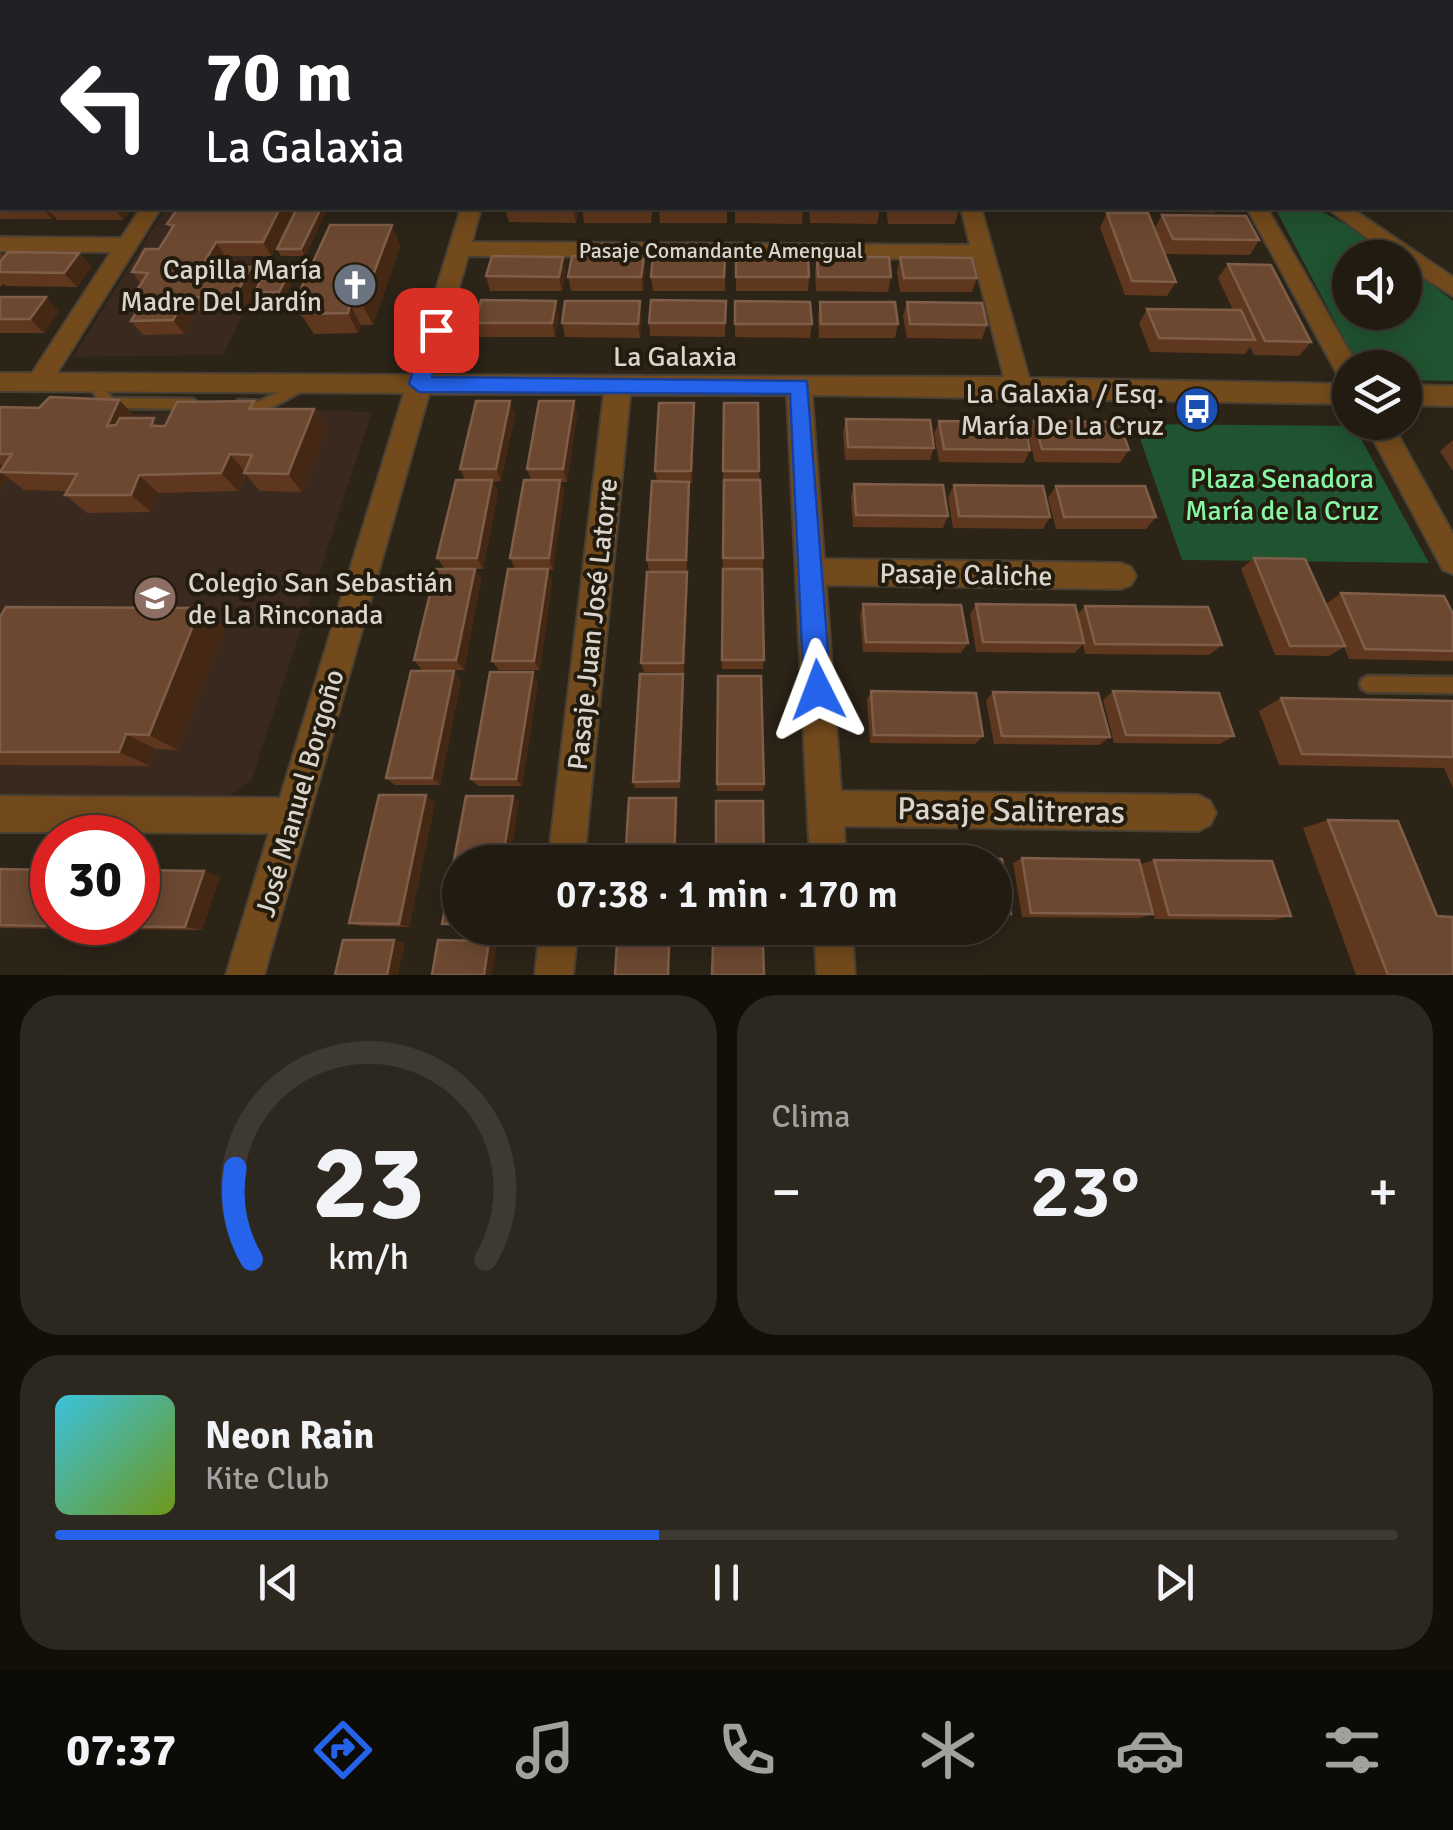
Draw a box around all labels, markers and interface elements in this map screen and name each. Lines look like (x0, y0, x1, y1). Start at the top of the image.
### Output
text: 70 m (205, 34, 353, 120)
icon: left (40, 40, 170, 170)
text: La Galaxia (205, 120, 405, 175)
street label: Pasaje Comandante Amengual (579, 237, 863, 264)
map controls (1332, 240, 1422, 440)
button: sound (1332, 240, 1422, 330)
place label: Capilla María Madre Del Jardín (120, 253, 322, 319)
church icon: Capilla María Madre Del Jardín (332, 262, 378, 308)
pin (394, 288, 479, 373)
icon: arrive (409, 303, 464, 358)
street label: La Galaxia (613, 340, 737, 374)
button: layers (1332, 350, 1422, 440)
place label: La Galaxia / Esq. María De La Cruz (960, 377, 1164, 443)
bus stop icon: La Galaxia / Esq. María De La Cruz (1174, 386, 1220, 432)
park label: Plaza Senadora María de la Cruz (1185, 462, 1379, 528)
street label: Pasaje Juan José Latorre (561, 476, 625, 772)
street label: Pasaje Caliche (879, 556, 1053, 594)
place label: Colegio San Sebastián de La Rinconada (188, 566, 453, 632)
school or university icon: Colegio San Sebastián de La Rinconada (132, 575, 178, 621)
position arrow (766, 638, 870, 742)
street label: José Manuel Borgoño (248, 666, 352, 921)
street label: Pasaje Salitreras (897, 789, 1125, 832)
speed limit sign: 30 (30, 815, 160, 945)
text: 07:38 · 1 min · 170 m (556, 871, 898, 918)
text: Clima (772, 1097, 850, 1136)
text: 23 (312, 1119, 424, 1247)
text: 23° (1030, 1145, 1140, 1238)
text: − (772, 1158, 801, 1226)
text: + (1368, 1158, 1398, 1226)
text: km/h (328, 1235, 409, 1279)
text: Neon Rain (205, 1412, 374, 1459)
text: Kite Club (205, 1459, 329, 1498)
icon: previous (251, 1555, 306, 1610)
icon: pause (699, 1555, 754, 1610)
icon: next (1147, 1555, 1202, 1610)
icon: directions (308, 1715, 378, 1785)
icon: music (510, 1715, 580, 1785)
icon: phone (712, 1715, 782, 1785)
icon: climate (913, 1715, 983, 1785)
icon: car (1115, 1715, 1185, 1785)
icon: filters (1317, 1715, 1387, 1785)
text: 07:37 (66, 1723, 176, 1778)

